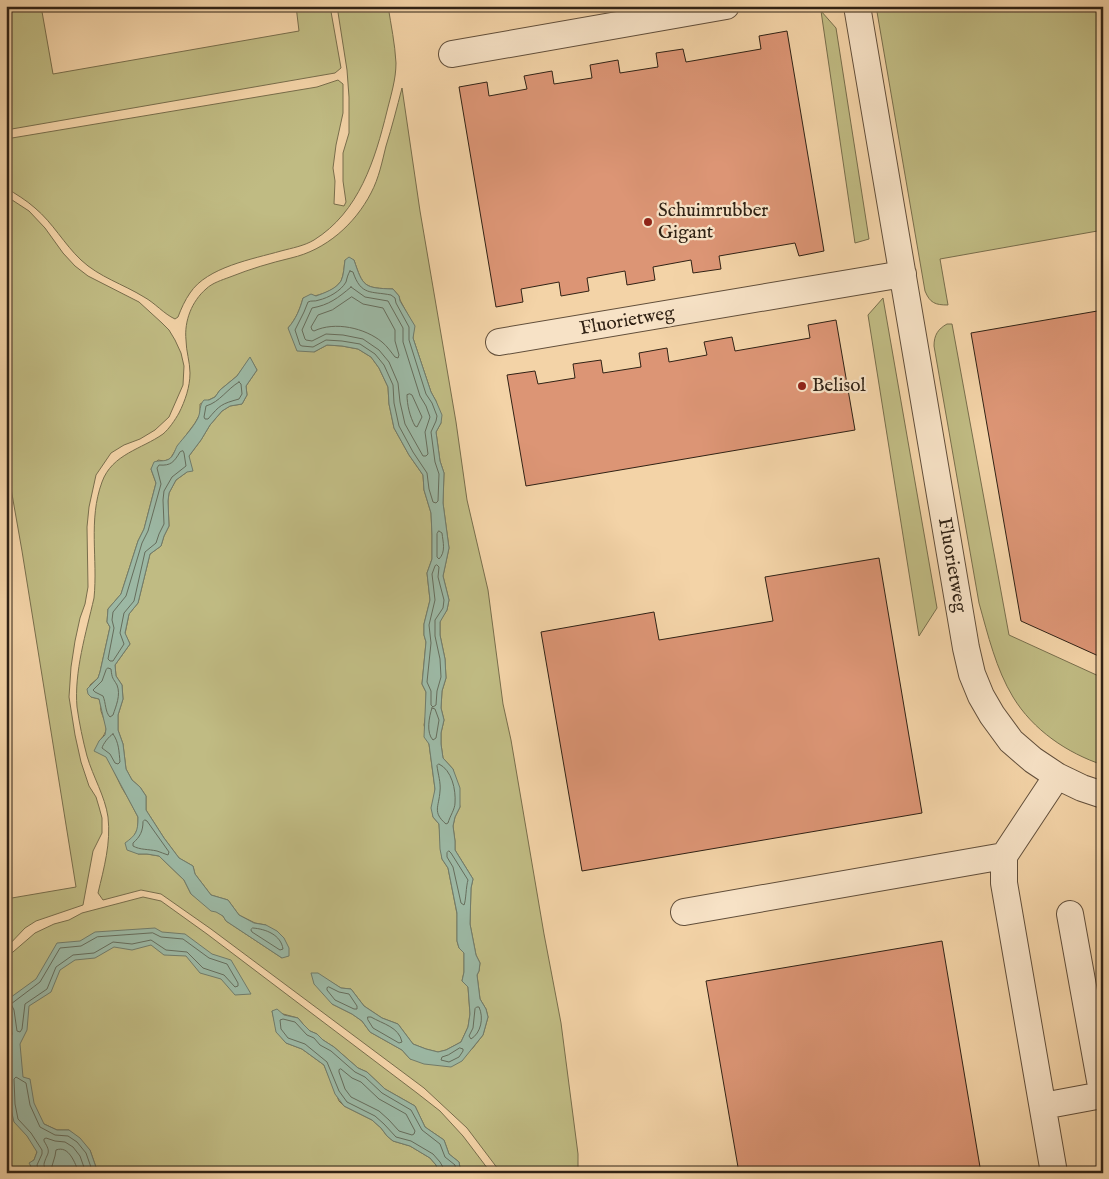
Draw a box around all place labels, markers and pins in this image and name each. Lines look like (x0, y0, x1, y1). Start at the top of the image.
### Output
place label: Schuimrubber Gigant (658, 199, 768, 245)
marker: Schuimrubber Gigant (642, 216, 654, 228)
place label: Belisol (812, 374, 866, 398)
marker: Belisol (796, 380, 808, 392)

